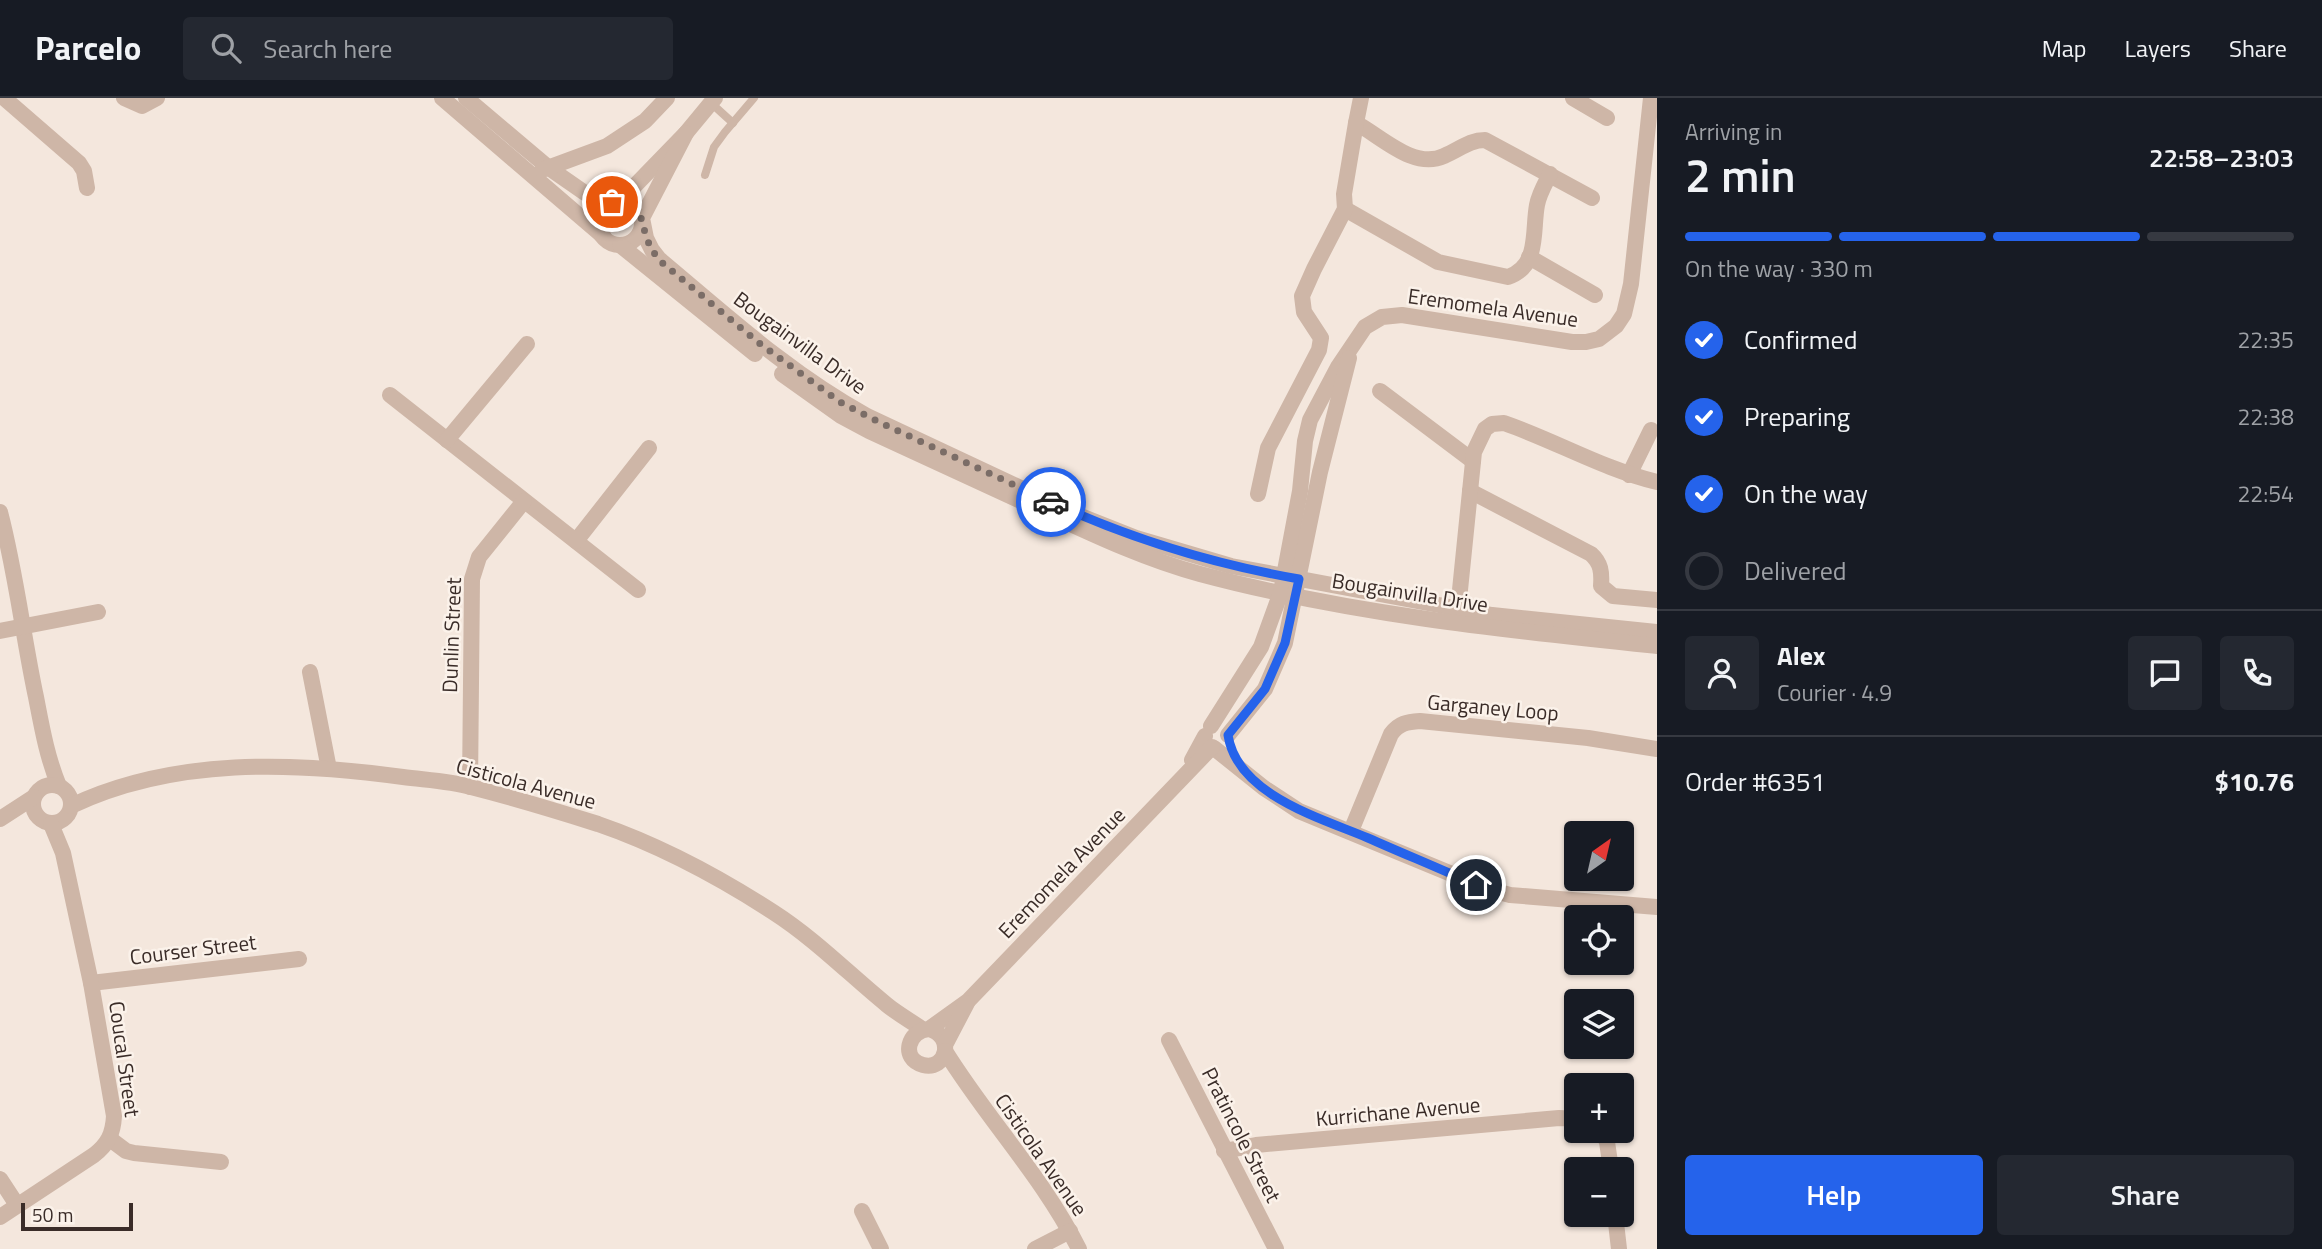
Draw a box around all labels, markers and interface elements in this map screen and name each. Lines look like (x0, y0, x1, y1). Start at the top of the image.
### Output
search box (183, 17, 673, 80)
text: Parcelo (35, 23, 141, 73)
icon: search (207, 29, 245, 67)
text: Search here (263, 29, 392, 68)
text: Map (2042, 30, 2087, 66)
text: Layers (2125, 30, 2191, 66)
text: Share (2229, 30, 2287, 66)
text: Arriving in (1685, 114, 1782, 149)
text: 22:58–23:03 (2149, 138, 2294, 177)
text: 2 min (1685, 140, 1796, 210)
pin (582, 172, 642, 232)
icon: bag (593, 183, 631, 221)
text: On the way · 330 m (1685, 251, 1873, 286)
street label: Eremomela Avenue (1406, 279, 1580, 335)
street label: Bougainvilla Drive (727, 283, 874, 401)
text: Confirmed (1744, 320, 1858, 359)
icon: check (1685, 321, 1723, 359)
text: 22:35 (2237, 322, 2294, 357)
text: Preparing (1744, 397, 1850, 436)
icon: check (1685, 398, 1723, 436)
text: 22:38 (2237, 399, 2294, 434)
courier (1016, 467, 1086, 537)
text: On the way (1744, 474, 1868, 513)
icon: check (1685, 475, 1723, 513)
text: 22:54 (2237, 476, 2294, 511)
icon: car (1032, 483, 1070, 521)
text: Delivered (1744, 551, 1847, 590)
street label: Bougainvilla Drive (1330, 564, 1491, 620)
street label: Dunlin Street (433, 576, 469, 693)
button: person (1685, 636, 1759, 710)
text: Alex (1777, 636, 1825, 675)
button: chat (2128, 636, 2202, 710)
button: phone (2220, 636, 2294, 710)
text: Courier · 4.9 (1777, 675, 1892, 710)
street label: Garganey Loop (1426, 685, 1560, 729)
street label: Cisticola Avenue (453, 749, 600, 817)
text: Order #6351 (1685, 762, 1825, 801)
text: $10.76 (2215, 762, 2294, 801)
street label: Eremomela Avenue (990, 799, 1132, 945)
north arrow (1564, 821, 1634, 891)
map controls (1564, 821, 1634, 1227)
pin (1446, 855, 1506, 915)
icon: home (1457, 866, 1495, 904)
button: locate (1564, 905, 1634, 975)
street label: Courser Street (128, 925, 259, 973)
button: layers (1564, 989, 1634, 1059)
street label: Coucal Street (101, 999, 149, 1120)
street label: Pratincole Street (1194, 1061, 1290, 1208)
button: + (1564, 1073, 1634, 1143)
street label: Cisticola Avenue (988, 1086, 1096, 1222)
street label: Kurrichane Avenue (1314, 1088, 1482, 1134)
button: Help (1685, 1155, 1983, 1235)
button: Share (1997, 1155, 2294, 1235)
button: − (1564, 1157, 1634, 1227)
scale bar (21, 1200, 133, 1232)
text: 50 m (32, 1200, 73, 1229)

